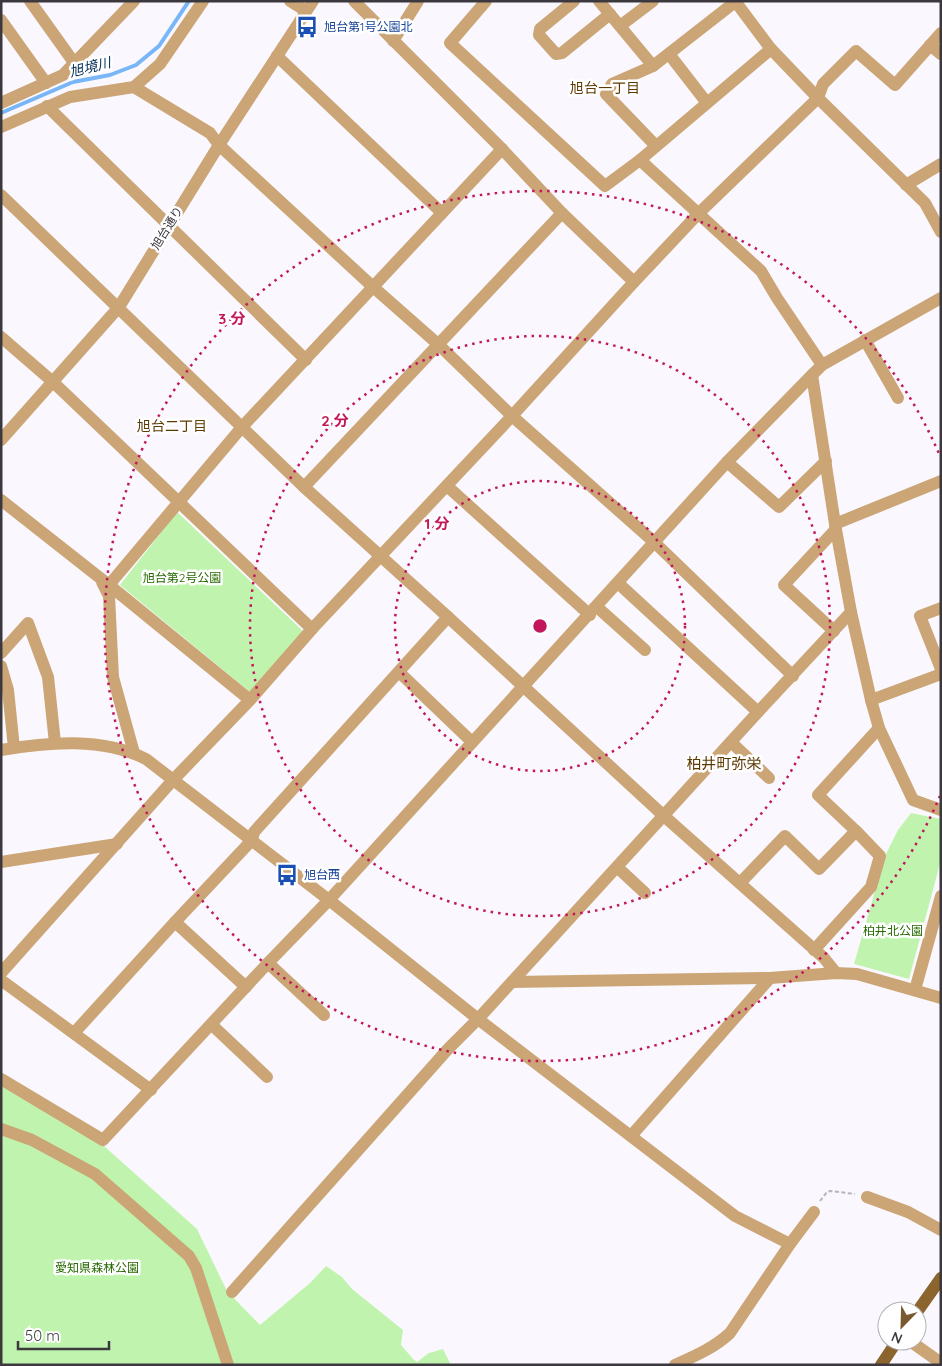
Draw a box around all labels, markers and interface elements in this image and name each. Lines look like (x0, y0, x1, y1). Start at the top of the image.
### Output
bus stop icon: 旭台第1号公園北 (294, 14, 320, 40)
place label: 旭台第1号公園北 (324, 19, 412, 34)
water label: 旭境川 (67, 53, 114, 81)
district label: 旭台一丁目 (570, 79, 640, 97)
street label: 旭台通り (147, 203, 186, 252)
text: 3 分 (218, 309, 246, 328)
text: 2 分 (321, 411, 349, 430)
district label: 旭台二丁目 (137, 417, 207, 435)
text: 1 分 (424, 514, 450, 533)
park label: 旭台第2号公園 (143, 570, 221, 585)
centre of rings (531, 617, 549, 635)
district label: 柏井町弥栄 (686, 754, 762, 773)
bus stop icon: 旭台西 (274, 862, 300, 888)
place label: 旭台西 (304, 867, 340, 882)
park label: 柏井北公園 (863, 923, 923, 938)
park label: 愛知県森林公園 (55, 1260, 139, 1275)
north arrow (877, 1301, 927, 1351)
scale bar (18, 1318, 109, 1350)
text: 50 m (25, 1326, 60, 1345)
text: N (889, 1328, 905, 1348)

